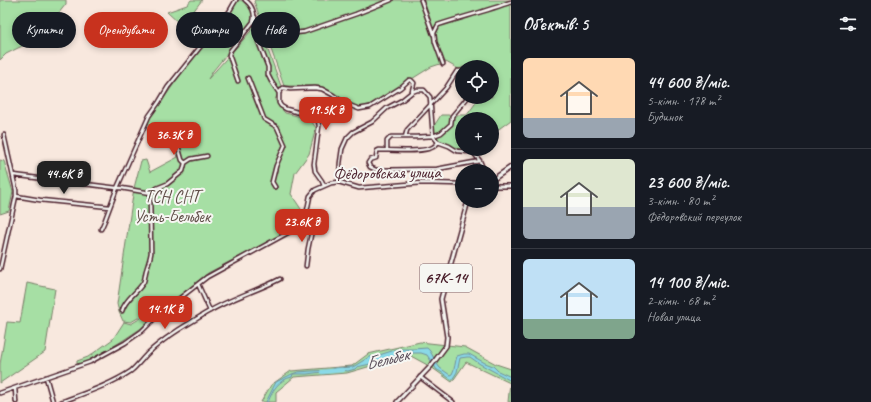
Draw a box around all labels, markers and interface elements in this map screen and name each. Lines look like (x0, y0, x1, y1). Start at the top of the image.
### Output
chip: Купити (12, 12, 76, 48)
chip: Орендувати (84, 12, 168, 48)
chip: Фільтри (176, 12, 243, 48)
chip: Нове (251, 12, 300, 48)
icon: filters (837, 13, 859, 35)
text: Об’єктів: 5 (523, 14, 588, 35)
map controls (455, 60, 499, 208)
button: locate (455, 60, 499, 104)
text: 44 600 ₴/міс. (647, 72, 729, 93)
icon: home (555, 74, 603, 122)
text: 5-кімн. · 178 m² (647, 93, 720, 109)
pin: 19.5K ₴ (289, 97, 363, 131)
text: 19.5K ₴ (308, 102, 344, 118)
text: Будинок (647, 109, 683, 125)
button: + (455, 112, 499, 156)
pin: 36.3K ₴ (137, 122, 211, 156)
text: 36.3K ₴ (156, 127, 192, 143)
pin: 44.6K ₴ (27, 161, 101, 195)
street label: Фёдоровская улица (333, 162, 443, 184)
button: − (455, 164, 499, 208)
text: 44.6K ₴ (46, 166, 82, 182)
text: 23 600 ₴/міс. (647, 172, 729, 193)
icon: home (555, 175, 603, 223)
park label: ТСН СНТ Усть-Бельбек (134, 186, 212, 227)
text: 3-кімн. · 80 m² (647, 193, 714, 209)
pin: 23.6K ₴ (265, 209, 339, 243)
text: Фёдоровский переулок (647, 209, 741, 225)
text: 23.6K ₴ (284, 214, 320, 230)
road number: 67К-14 (420, 264, 472, 292)
text: 14 100 ₴/міс. (647, 272, 729, 293)
icon: home (555, 275, 603, 323)
text: 2-кімн. · 68 m² (647, 293, 714, 309)
pin: 14.1K ₴ (128, 296, 202, 330)
text: 14.1K ₴ (147, 301, 183, 317)
text: Новая улица (647, 309, 700, 325)
water label: Бельбек (363, 342, 414, 375)

